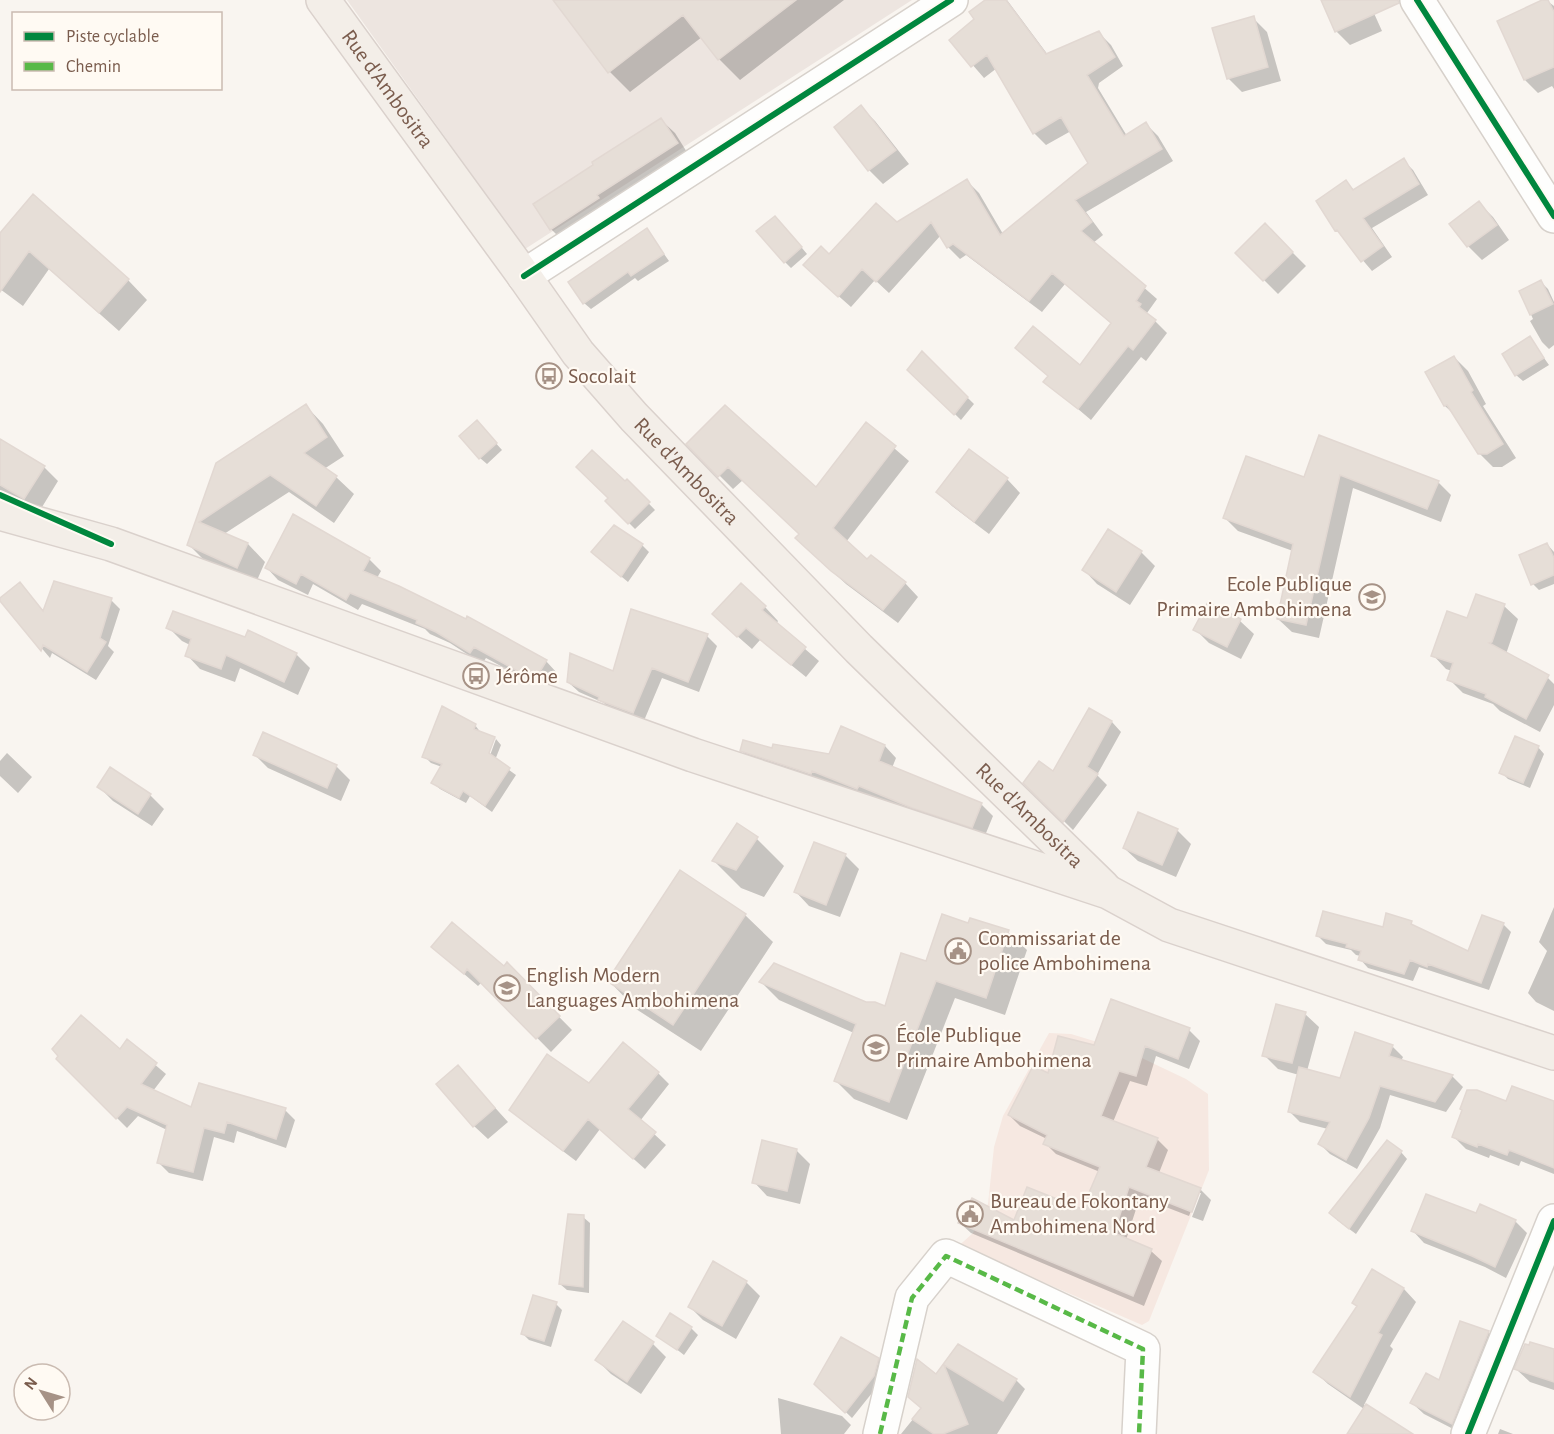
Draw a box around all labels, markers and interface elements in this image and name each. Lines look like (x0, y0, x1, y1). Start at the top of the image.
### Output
legend (12, 12, 222, 90)
street label: Rue d'Ambositra (338, 26, 438, 152)
text: Piste cyclable (66, 28, 159, 46)
text: Chemin (66, 58, 121, 76)
bus stop icon: Socolait (534, 361, 564, 391)
place label: Socolait (568, 365, 636, 387)
street label: Rue d'Ambositra (630, 413, 743, 529)
place label: Ecole Publique Primaire Ambohimena (1156, 573, 1352, 620)
school or university icon: Ecole Publique Primaire Ambohimena (1357, 582, 1387, 612)
bus stop icon: Jérôme (461, 661, 491, 691)
place label: Jérôme (496, 665, 558, 687)
street label: Rue d'Ambositra (972, 759, 1087, 872)
place label: Commissariat de police Ambohimena (978, 927, 1151, 974)
public building icon: Commissariat de police Ambohimena (943, 936, 973, 966)
place label: English Modern Languages Ambohimena (526, 964, 739, 1011)
school or university icon: English Modern Languages Ambohimena (492, 973, 522, 1003)
place label: École Publique Primaire Ambohimena (896, 1023, 1092, 1071)
school or university icon: École Publique Primaire Ambohimena (861, 1033, 891, 1063)
place label: Bureau de Fokontany Ambohimena Nord (990, 1190, 1169, 1237)
public building icon: Bureau de Fokontany Ambohimena Nord (955, 1199, 985, 1229)
north arrow (12, 1362, 72, 1422)
text: N (21, 1374, 41, 1393)

